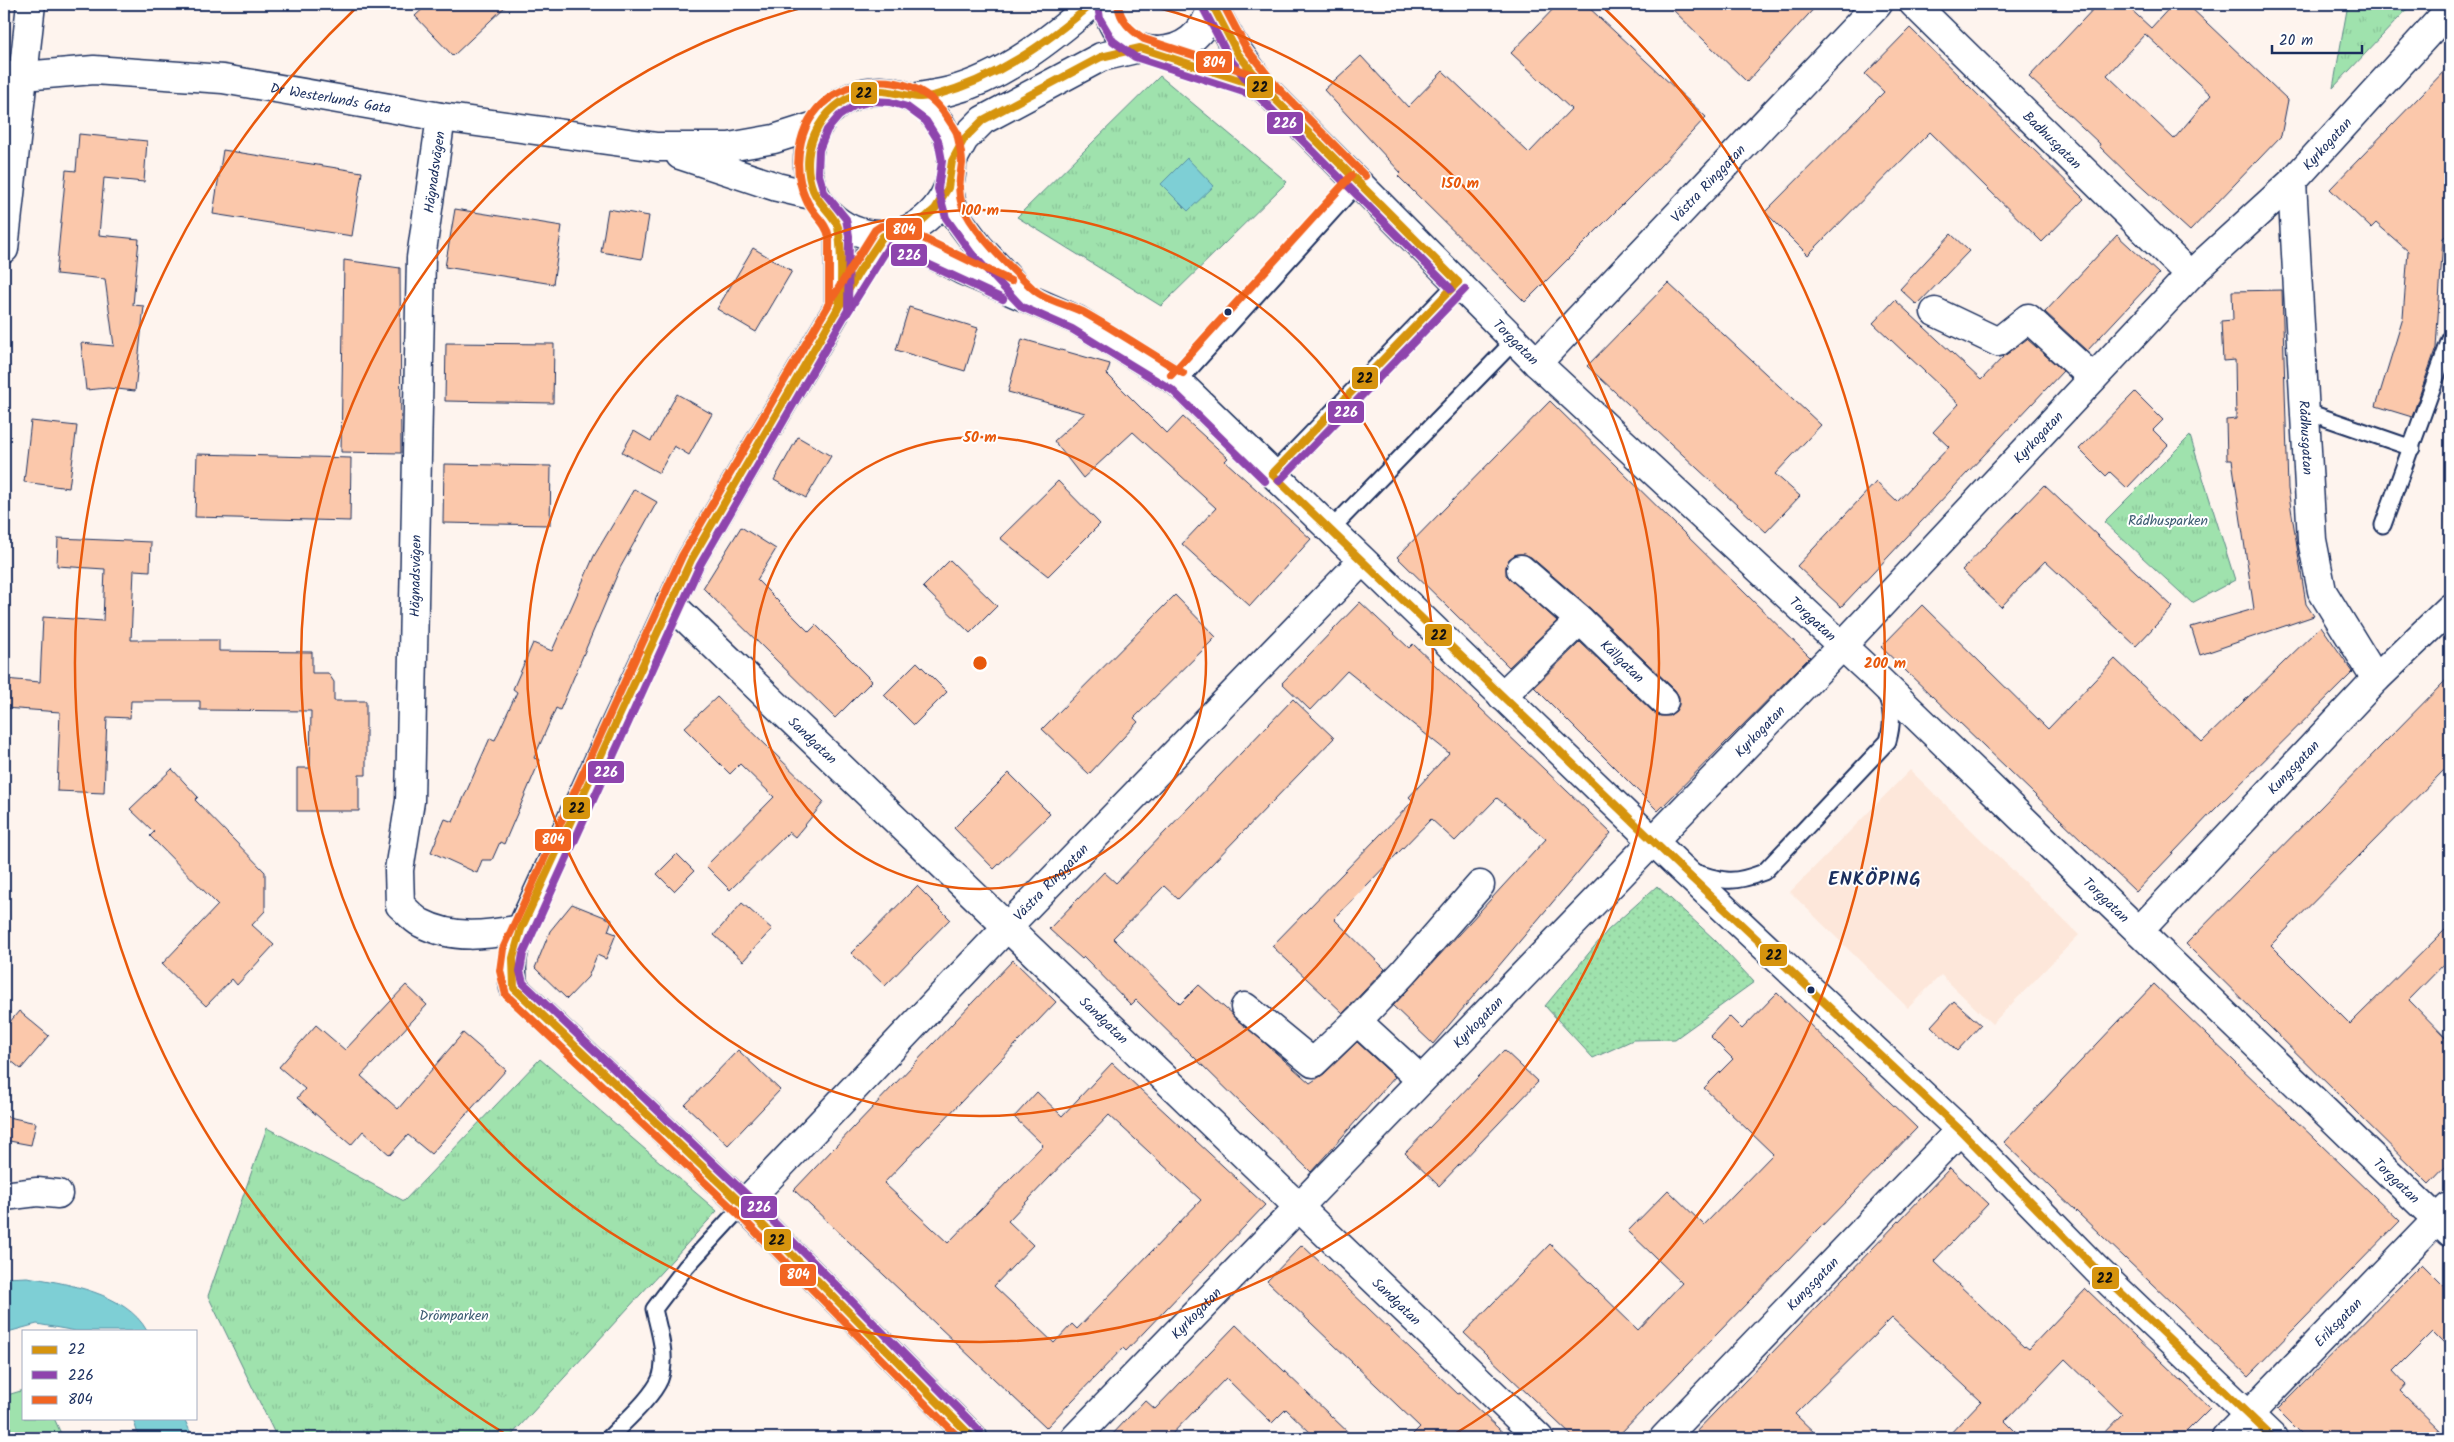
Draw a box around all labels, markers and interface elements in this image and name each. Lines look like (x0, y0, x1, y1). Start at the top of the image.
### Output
scale bar (2272, 22, 2362, 54)
text: 20 m (2279, 29, 2313, 53)
line badge: 804 (1195, 50, 1233, 74)
text: 804 (1202, 52, 1226, 74)
line badge: 22 (1246, 75, 1274, 99)
street label: Dr Westerlunds Gata (268, 77, 393, 120)
text: 22 (1252, 77, 1268, 99)
line badge: 22 (850, 81, 878, 105)
text: 22 (856, 83, 872, 105)
street label: Badhusgatan (2017, 106, 2086, 175)
line badge: 226 (1266, 111, 1304, 135)
text: 226 (1273, 113, 1297, 135)
street label: Kyrkogatan (2298, 113, 2358, 176)
street label: Hägnadsvägen (418, 130, 452, 215)
street label: Västra Ringgatan (1666, 140, 1751, 228)
text: 150 m (1441, 172, 1479, 196)
text: 100 m (961, 199, 999, 223)
line badge: 804 (885, 217, 923, 241)
text: 804 (892, 219, 916, 241)
line badge: 226 (890, 243, 928, 267)
text: 226 (897, 245, 921, 267)
unlabelled marker (1223, 307, 1233, 317)
street label: Torggatan (1487, 314, 1544, 371)
line badge: 22 (1351, 366, 1379, 390)
text: 22 (1357, 368, 1373, 390)
line badge: 226 (1327, 400, 1365, 424)
street label: Rådhusgatan (2292, 400, 2318, 476)
text: 226 (1334, 402, 1358, 424)
street label: Kyrkogatan (2008, 406, 2069, 469)
text: 50 m (962, 426, 997, 450)
park label: Rådhusparken (2128, 510, 2208, 532)
street label: Hägnadsvägen (404, 535, 428, 617)
street label: Torggatan (1784, 592, 1841, 647)
line badge: 22 (1424, 623, 1453, 647)
text: 22 (1431, 625, 1447, 647)
street label: Källgatan (1595, 635, 1649, 689)
text: 200 m (1864, 652, 1906, 676)
centre of rings (971, 654, 989, 672)
street label: Kyrkogatan (1730, 701, 1791, 763)
street label: Sandgatan (782, 712, 842, 770)
street label: Kungsgatan (2263, 736, 2325, 800)
line badge: 226 (587, 760, 625, 784)
text: 226 (594, 762, 618, 784)
line badge: 22 (562, 796, 591, 820)
text: 22 (569, 798, 585, 820)
line badge: 804 (534, 828, 572, 852)
text: 804 (541, 829, 565, 851)
street label: Västra Ringgatan (1008, 839, 1094, 927)
district label: ENKÖPING (1828, 865, 1922, 895)
street label: Torggatan (2077, 872, 2134, 928)
line badge: 22 (1759, 943, 1788, 967)
text: 22 (1766, 945, 1782, 967)
unlabelled marker (1806, 985, 1816, 995)
street label: Sandgatan (1074, 992, 1133, 1050)
street label: Kyrkogatan (1448, 992, 1509, 1054)
street label: Torggatan (2368, 1153, 2424, 1209)
line badge: 226 (740, 1195, 778, 1219)
text: 226 (747, 1197, 771, 1219)
line badge: 22 (763, 1228, 792, 1252)
text: 22 (769, 1230, 785, 1252)
street label: Kungsgatan (1782, 1252, 1844, 1316)
line badge: 804 (779, 1263, 817, 1287)
text: 804 (786, 1264, 810, 1286)
line badge: 22 (2091, 1266, 2120, 1290)
text: 22 (2097, 1268, 2113, 1290)
street label: Sandgatan (1366, 1273, 1426, 1331)
street label: Kyrkogatan (1166, 1283, 1227, 1345)
street label: Eriksgatan (2309, 1293, 2368, 1353)
park label: Drömparken (419, 1305, 489, 1327)
legend (22, 1330, 198, 1420)
text: 22 (68, 1338, 85, 1362)
text: 226 (68, 1364, 94, 1388)
text: 804 (68, 1388, 93, 1412)

